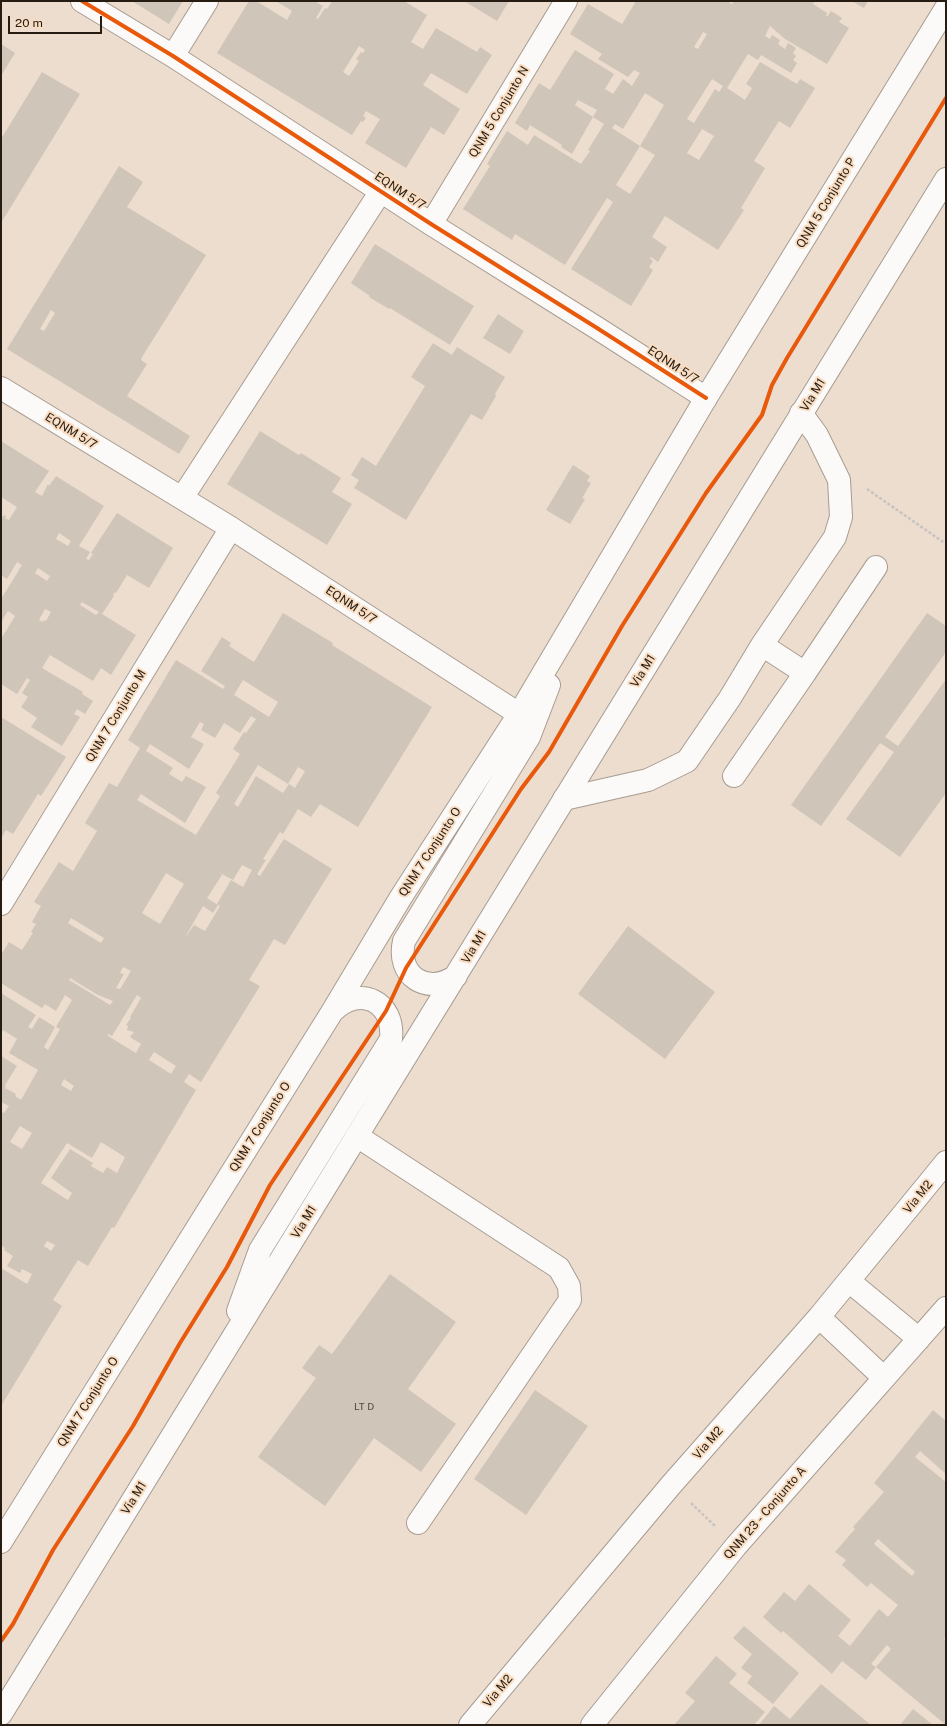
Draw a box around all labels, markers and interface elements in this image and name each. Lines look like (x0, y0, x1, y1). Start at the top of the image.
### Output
scale bar (10, 8, 104, 34)
text: 20 m (15, 16, 43, 30)
street label: QNM 5 Conjunto N (466, 64, 532, 160)
street label: QNM 5 Conjunto P (793, 155, 859, 251)
street label: EQNM 5/7 (372, 169, 428, 213)
street label: EQNM 5/7 (645, 343, 701, 387)
street label: Via M1 (797, 376, 829, 414)
street label: EQNM 5/7 (42, 410, 100, 452)
street label: EQNM 5/7 (323, 583, 379, 627)
street label: Via M1 (627, 652, 659, 690)
street label: QNM 7 Conjunto M (83, 667, 149, 765)
street label: QNM 7 Conjunto O (396, 805, 464, 899)
street label: Via M1 (459, 928, 489, 966)
street label: QNM 7 Conjunto O (226, 1079, 294, 1175)
street label: Via M2 (900, 1178, 936, 1216)
street label: Via M1 (288, 1203, 320, 1241)
street label: QNM 7 Conjunto O (54, 1354, 122, 1450)
house number: LT D (354, 1401, 374, 1413)
street label: Via M2 (690, 1424, 726, 1462)
street label: QNM 23 - Conjunto A (721, 1464, 809, 1562)
street label: Via M1 (118, 1479, 150, 1517)
street label: Via M2 (480, 1672, 516, 1710)

